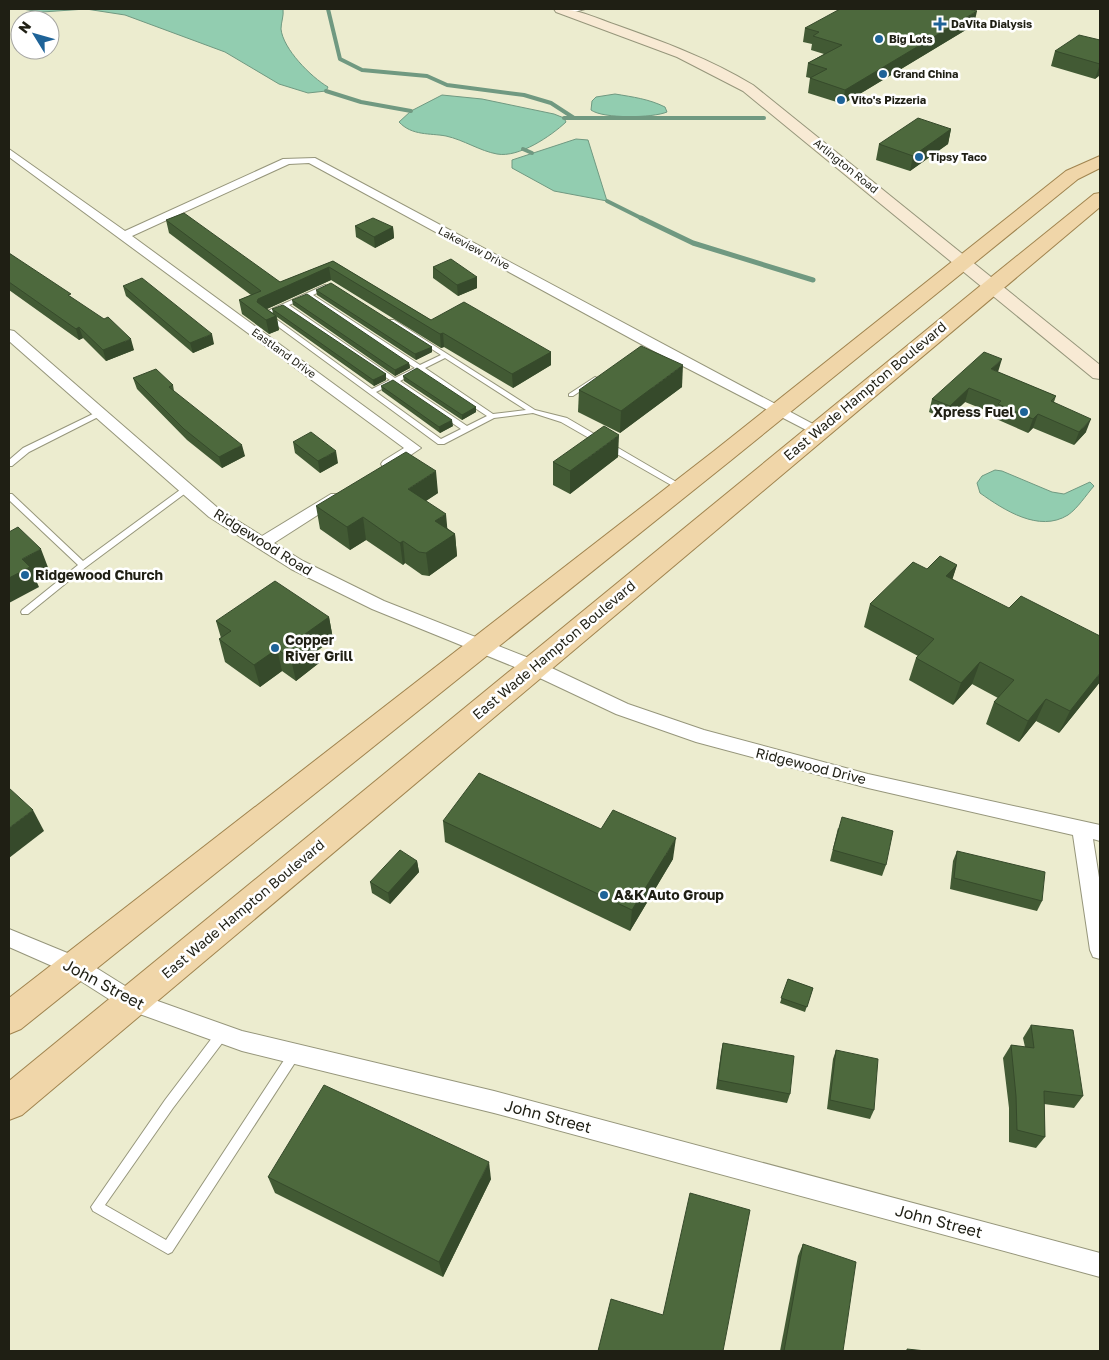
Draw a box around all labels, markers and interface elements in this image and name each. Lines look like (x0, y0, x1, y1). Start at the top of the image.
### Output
north arrow (10, 10, 60, 60)
marker: DaVita Dialysis (933, 17, 947, 31)
place label: DaVita Dialysis (951, 17, 1032, 30)
text: N (14, 18, 34, 36)
place label: Big Lots (889, 32, 933, 45)
marker: Big Lots (873, 33, 885, 45)
place label: Grand China (893, 67, 958, 80)
marker: Grand China (877, 68, 889, 80)
place label: Vito's Pizzeria (851, 93, 926, 106)
marker: Vito's Pizzeria (835, 94, 847, 106)
street label: Arlington Road (811, 136, 881, 196)
place label: Tipsy Taco (929, 150, 987, 163)
marker: Tipsy Taco (913, 151, 925, 163)
street label: Lakeview Drive (436, 223, 512, 272)
street label: East Wade Hampton Boulevard (780, 318, 950, 464)
street label: Eastland Drive (250, 325, 319, 380)
place label: Xpress Fuel (933, 403, 1014, 420)
marker: Xpress Fuel (1018, 406, 1030, 418)
street label: Ridgewood Road (211, 504, 316, 579)
place label: Ridgewood Church (35, 566, 163, 583)
marker: Ridgewood Church (19, 569, 31, 581)
street label: East Wade Hampton Boulevard (469, 577, 639, 723)
place label: Copper River Grill (285, 631, 353, 664)
marker: Copper River Grill (269, 642, 281, 654)
street label: Ridgewood Drive (754, 744, 868, 787)
street label: East Wade Hampton Boulevard (158, 836, 328, 982)
place label: A&K Auto Group (614, 886, 724, 903)
marker: A&K Auto Group (598, 889, 610, 901)
street label: John Street (60, 954, 148, 1014)
street label: John Street (502, 1095, 594, 1137)
street label: John Street (893, 1200, 985, 1242)

